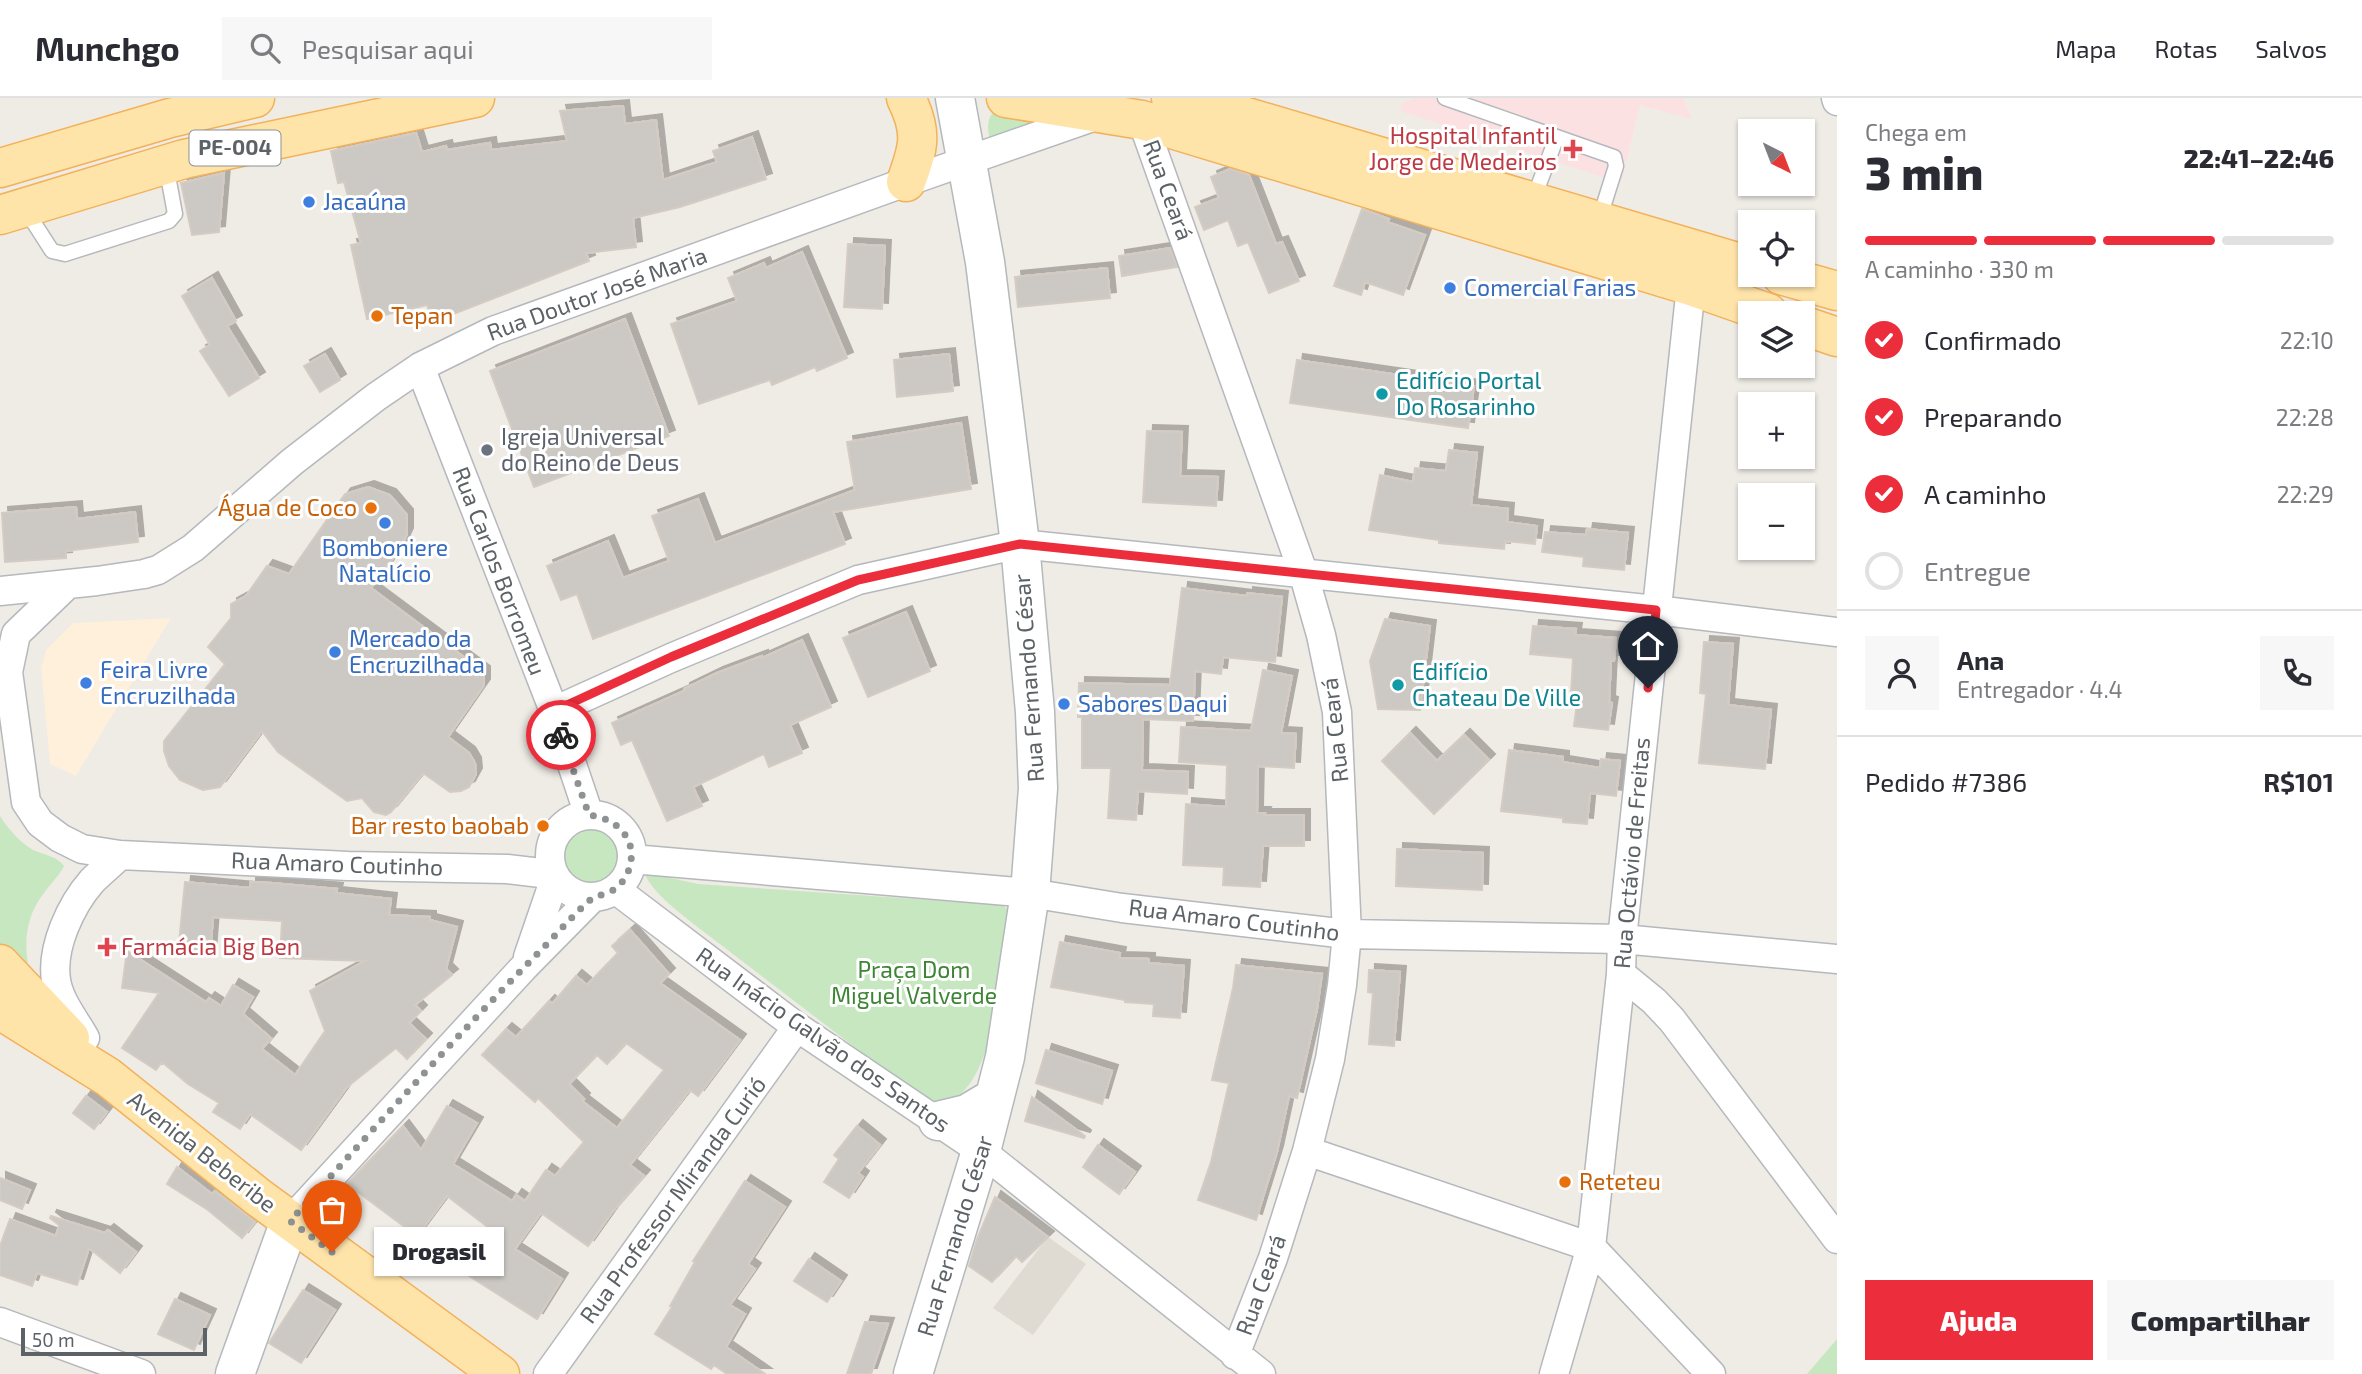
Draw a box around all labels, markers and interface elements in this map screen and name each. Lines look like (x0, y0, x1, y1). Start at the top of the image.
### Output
search box (222, 17, 712, 80)
text: Munchgo (35, 28, 180, 68)
icon: search (246, 29, 284, 67)
text: Pesquisar aqui (302, 33, 474, 64)
text: Mapa (2055, 34, 2117, 63)
text: Rotas (2155, 34, 2217, 63)
text: Salvos (2255, 34, 2327, 63)
text: Chega em (1865, 118, 1967, 146)
north arrow (1738, 119, 1815, 196)
map controls (1738, 119, 1815, 560)
place label: Hospital Infantil Jorge de Medeiros (1369, 121, 1557, 175)
road number: PE-004 (190, 130, 280, 166)
street label: Rua Ceará (1138, 136, 1200, 244)
marker: Hospital Infantil Jorge de Medeiros (1563, 139, 1583, 159)
text: 22:41–22:46 (2183, 142, 2334, 173)
text: 3 min (1865, 144, 1983, 199)
place label: Jacaúna (323, 187, 406, 215)
marker: Jacaúna (301, 194, 317, 210)
button: locate (1738, 210, 1815, 287)
street label: Rua Doutor José Maria (483, 240, 711, 346)
text: A caminho · 330 m (1865, 255, 2054, 283)
place label: Comercial Farias (1464, 273, 1636, 301)
marker: Comercial Farias (1442, 280, 1458, 296)
place label: Tepan (391, 301, 453, 329)
button: layers (1738, 301, 1815, 378)
marker: Tepan (369, 308, 385, 324)
icon: check (1865, 321, 1903, 359)
text: Confirmado (1924, 324, 2062, 355)
text: 22:10 (2280, 326, 2334, 354)
place label: Edifício Portal Do Rosarinho (1396, 366, 1541, 420)
marker: Edifício Portal Do Rosarinho (1374, 386, 1390, 402)
button: + (1738, 392, 1815, 469)
icon: check (1865, 398, 1903, 436)
text: Preparando (1924, 401, 2062, 432)
text: 22:28 (2276, 403, 2334, 431)
place label: Igreja Universal do Reino de Deus (501, 422, 679, 476)
marker: Igreja Universal do Reino de Deus (479, 442, 495, 458)
street label: Rua Carlos Borromeu (447, 463, 553, 679)
icon: check (1865, 475, 1903, 513)
text: A caminho (1924, 478, 2047, 509)
text: 22:29 (2277, 480, 2334, 508)
button: − (1738, 483, 1815, 560)
place label: Água de Coco (218, 493, 357, 521)
marker: Água de Coco (363, 500, 379, 516)
marker: Bomboniere Natalício (377, 515, 393, 531)
place label: Bomboniere Natalício (322, 533, 448, 587)
text: Entregue (1924, 555, 2031, 586)
street label: Rua Fernando César (1007, 573, 1049, 783)
pin (1618, 616, 1678, 688)
place label: Mercado da Encruzilhada (349, 624, 485, 678)
icon: home (1629, 627, 1667, 665)
button: person (1865, 636, 1939, 710)
button: phone (2260, 636, 2334, 710)
marker: Mercado da Encruzilhada (327, 644, 343, 660)
text: Ana (1957, 644, 2004, 675)
place label: Feira Livre Encruzilhada (100, 655, 236, 709)
place label: Edifício Chateau De Ville (1412, 657, 1581, 711)
marker: Feira Livre Encruzilhada (78, 675, 94, 691)
text: Entregador · 4.4 (1957, 675, 2123, 703)
street label: Rua Ceará (1315, 676, 1353, 784)
marker: Edifício Chateau De Ville (1390, 677, 1406, 693)
place label: Sabores Daqui (1078, 689, 1228, 717)
marker: Sabores Daqui (1056, 696, 1072, 712)
courier (526, 700, 596, 770)
icon: bike (542, 716, 580, 754)
street label: Rua Octávio de Freitas (1607, 736, 1655, 970)
text: Pedido #7386 (1865, 766, 2027, 797)
text: R$101 (2263, 766, 2334, 797)
place label: Bar resto baobab (351, 811, 529, 839)
marker: Bar resto baobab (535, 818, 551, 834)
street label: Rua Amaro Coutinho (230, 845, 444, 881)
street label: Rua Amaro Coutinho (1127, 892, 1341, 946)
place label: Farmácia Big Ben (121, 932, 300, 960)
marker: Farmácia Big Ben (99, 939, 115, 955)
street label: Rua Inácio Galvão dos Santos (691, 941, 956, 1138)
park label: Praça Dom Miguel Valverde (831, 955, 997, 1009)
street label: Rua Professor Miranda Curió (573, 1071, 771, 1328)
street label: Avenida Beberibe (123, 1085, 282, 1218)
street label: Rua Fernando César (910, 1132, 998, 1339)
place label: Reteteu (1579, 1167, 1661, 1195)
marker: Reteteu (1557, 1174, 1573, 1190)
pin (302, 1180, 362, 1252)
icon: bag (313, 1191, 351, 1229)
callout: Drogasil (374, 1228, 504, 1276)
street label: Rua Ceará (1229, 1231, 1291, 1339)
text: Drogasil (392, 1237, 486, 1265)
button: Ajuda (1865, 1280, 2093, 1360)
button: Compartilhar (2107, 1280, 2334, 1360)
scale bar (21, 1325, 206, 1357)
text: 50 m (32, 1328, 75, 1351)

